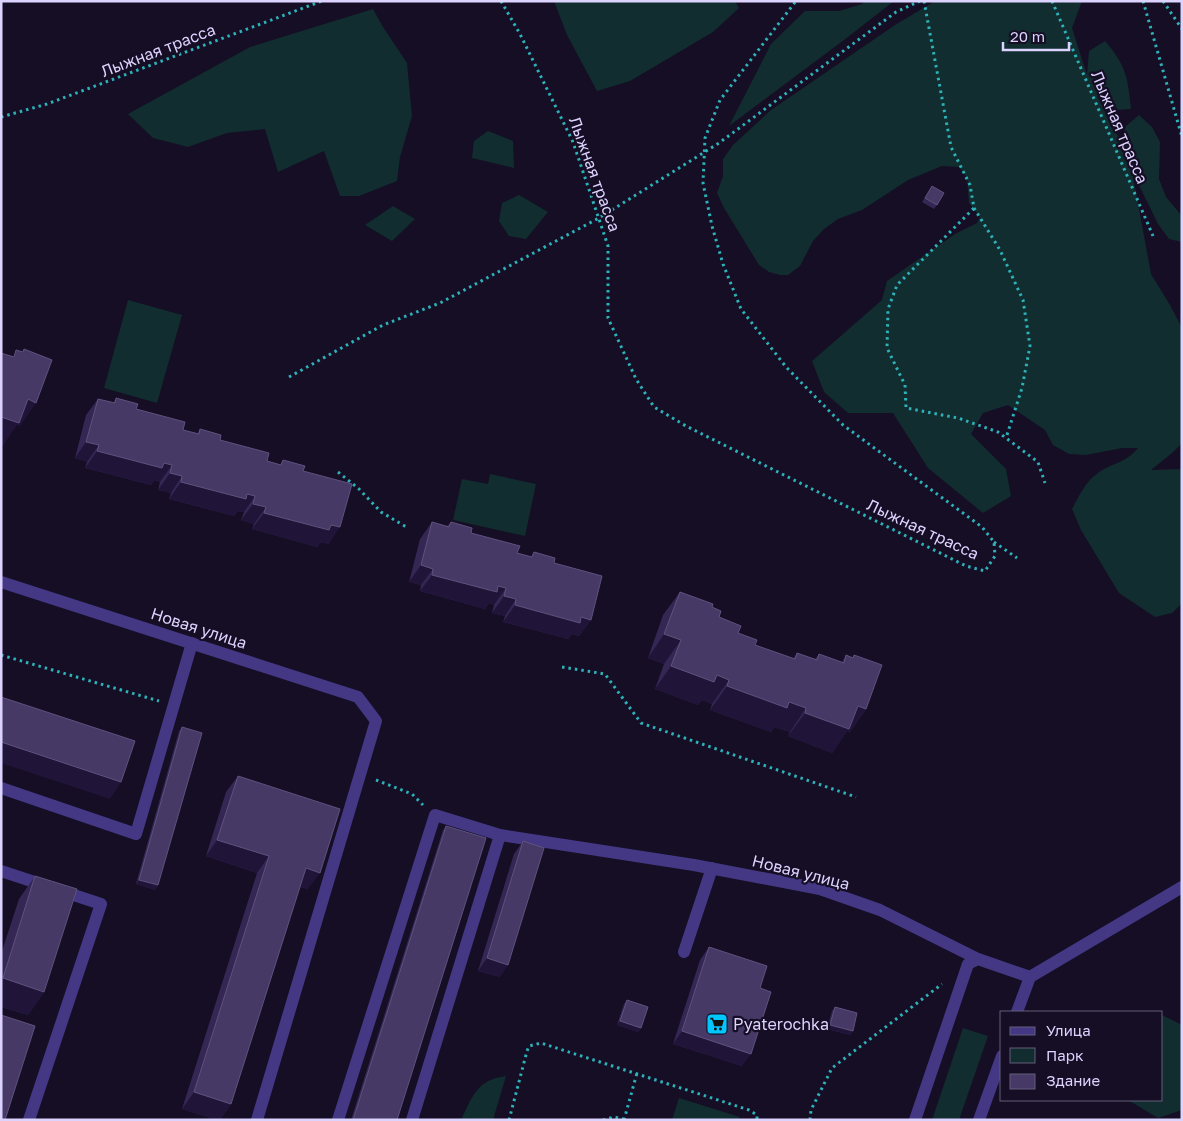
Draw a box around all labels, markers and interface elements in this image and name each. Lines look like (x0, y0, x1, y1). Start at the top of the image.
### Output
street label: Лыжная трасса (98, 19, 218, 81)
scale bar (1003, 20, 1069, 52)
text: 20 m (1010, 27, 1045, 45)
street label: Лыжная трасса (1087, 67, 1153, 187)
street label: Лыжная трасса (565, 114, 625, 234)
street label: Лыжная трасса (864, 494, 982, 564)
street label: Новая улица (148, 603, 250, 653)
street label: Новая улица (750, 850, 852, 894)
legend (1000, 1011, 1163, 1101)
supermarket icon: Pyaterochka (705, 1012, 729, 1036)
place label: Pyaterochka (733, 1014, 829, 1034)
text: Улица (1046, 1021, 1091, 1039)
text: Парк (1046, 1046, 1084, 1064)
text: Здание (1046, 1071, 1100, 1089)

